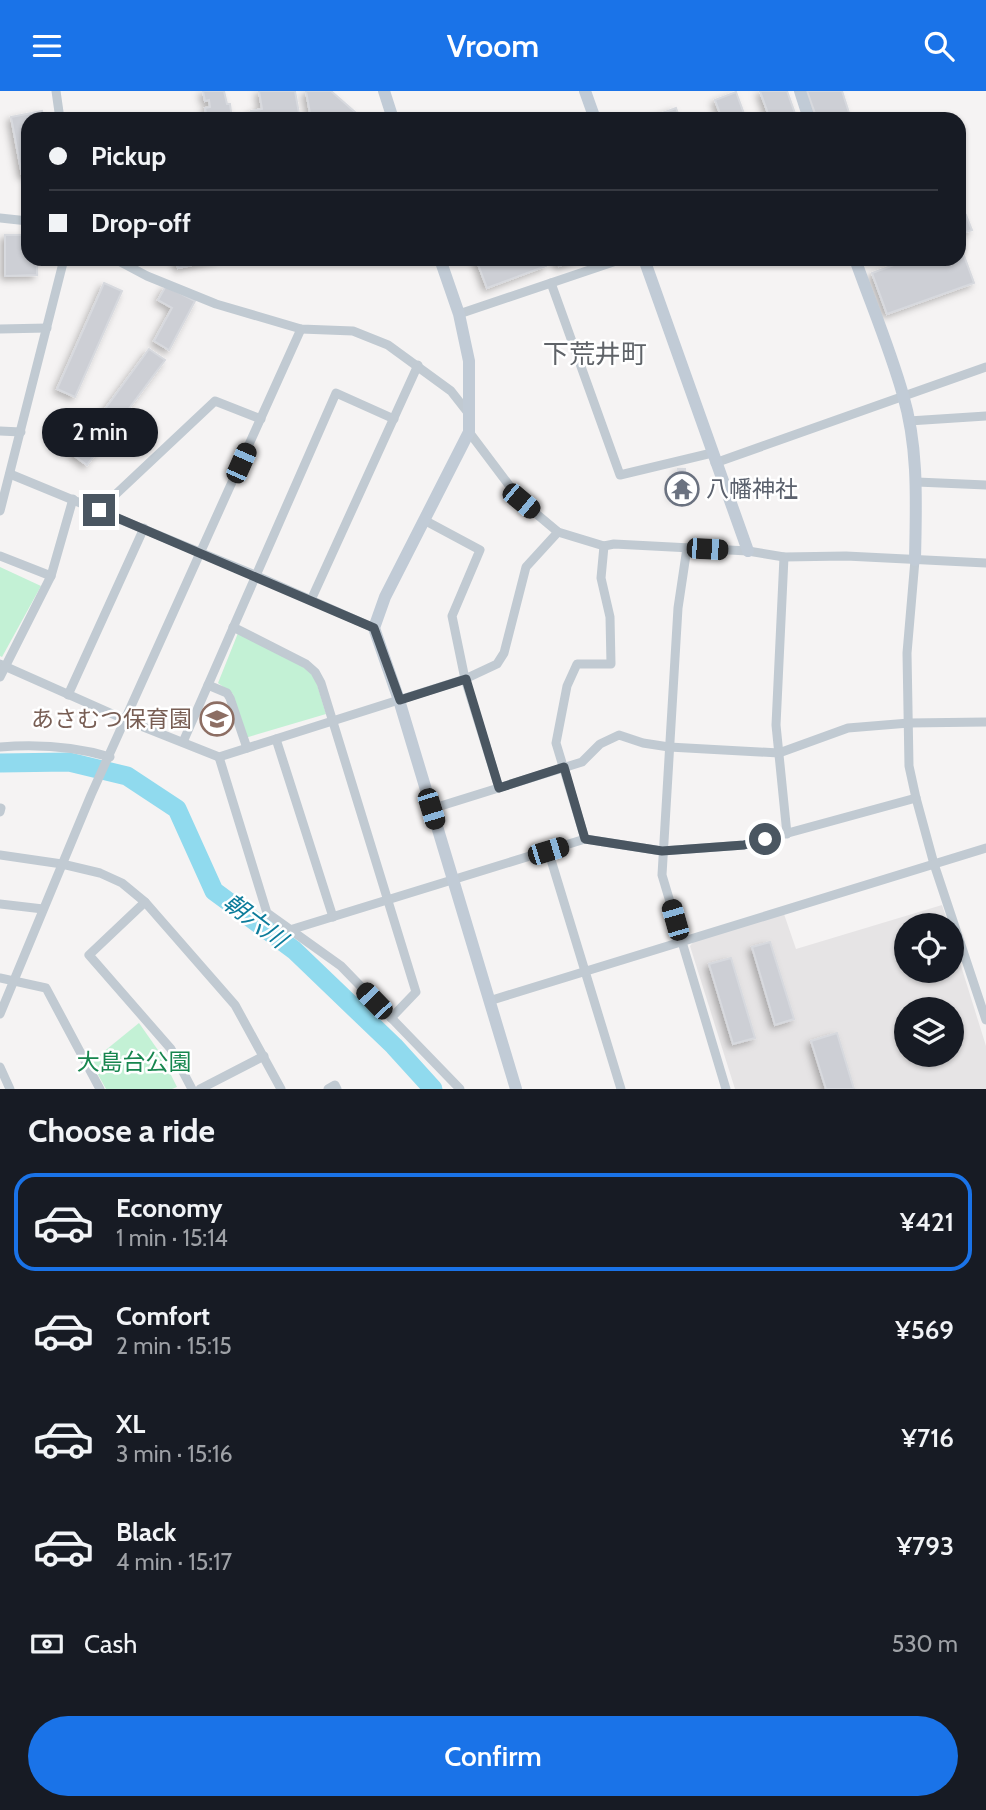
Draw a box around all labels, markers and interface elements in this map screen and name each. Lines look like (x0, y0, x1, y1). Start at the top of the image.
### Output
text: Vroom (447, 26, 539, 65)
icon: menu (28, 27, 66, 65)
icon: search (920, 27, 958, 65)
text: Pickup (91, 140, 166, 172)
text: Drop-off (91, 207, 191, 239)
district label: 下荒井町 (543, 338, 647, 370)
callout: 2 min (41, 409, 157, 457)
text: 2 min (72, 418, 128, 446)
car (223, 440, 260, 486)
temple icon: 八幡神社 (663, 470, 701, 508)
place label: 八幡神社 (706, 475, 798, 503)
car (499, 479, 544, 523)
route end (83, 494, 115, 526)
car (686, 537, 729, 561)
school or university icon: あさむつ保育園 (198, 700, 236, 738)
place label: あさむつ保育園 (31, 705, 192, 733)
car (415, 786, 448, 832)
route start (749, 823, 781, 855)
car (525, 835, 572, 867)
water label: 朝六川 (218, 887, 295, 956)
car (660, 897, 691, 943)
map controls (894, 913, 964, 1067)
button: locate (894, 913, 964, 983)
car (352, 979, 397, 1023)
button: layers (894, 997, 964, 1067)
park label: 大島台公園 (77, 1048, 192, 1076)
text: Choose a ride (28, 1111, 215, 1150)
icon: car (32, 1191, 95, 1254)
text: Economy (116, 1192, 222, 1224)
text: ¥421 (900, 1206, 954, 1238)
text: 1 min · 15:14 (116, 1224, 228, 1252)
icon: car (32, 1299, 95, 1362)
text: Comfort (116, 1300, 210, 1332)
text: ¥569 (895, 1314, 954, 1346)
text: 2 min · 15:15 (116, 1332, 232, 1360)
icon: car (32, 1407, 95, 1470)
text: XL (116, 1408, 145, 1440)
text: ¥716 (902, 1422, 954, 1454)
text: 3 min · 15:16 (116, 1440, 233, 1468)
icon: car (32, 1515, 95, 1578)
text: Black (116, 1516, 176, 1548)
text: ¥793 (897, 1530, 954, 1562)
text: 4 min · 15:17 (116, 1548, 232, 1576)
icon: cash (28, 1625, 66, 1663)
text: Cash (84, 1628, 137, 1660)
text: 530 m (892, 1630, 958, 1658)
button: Confirm (28, 1716, 958, 1796)

